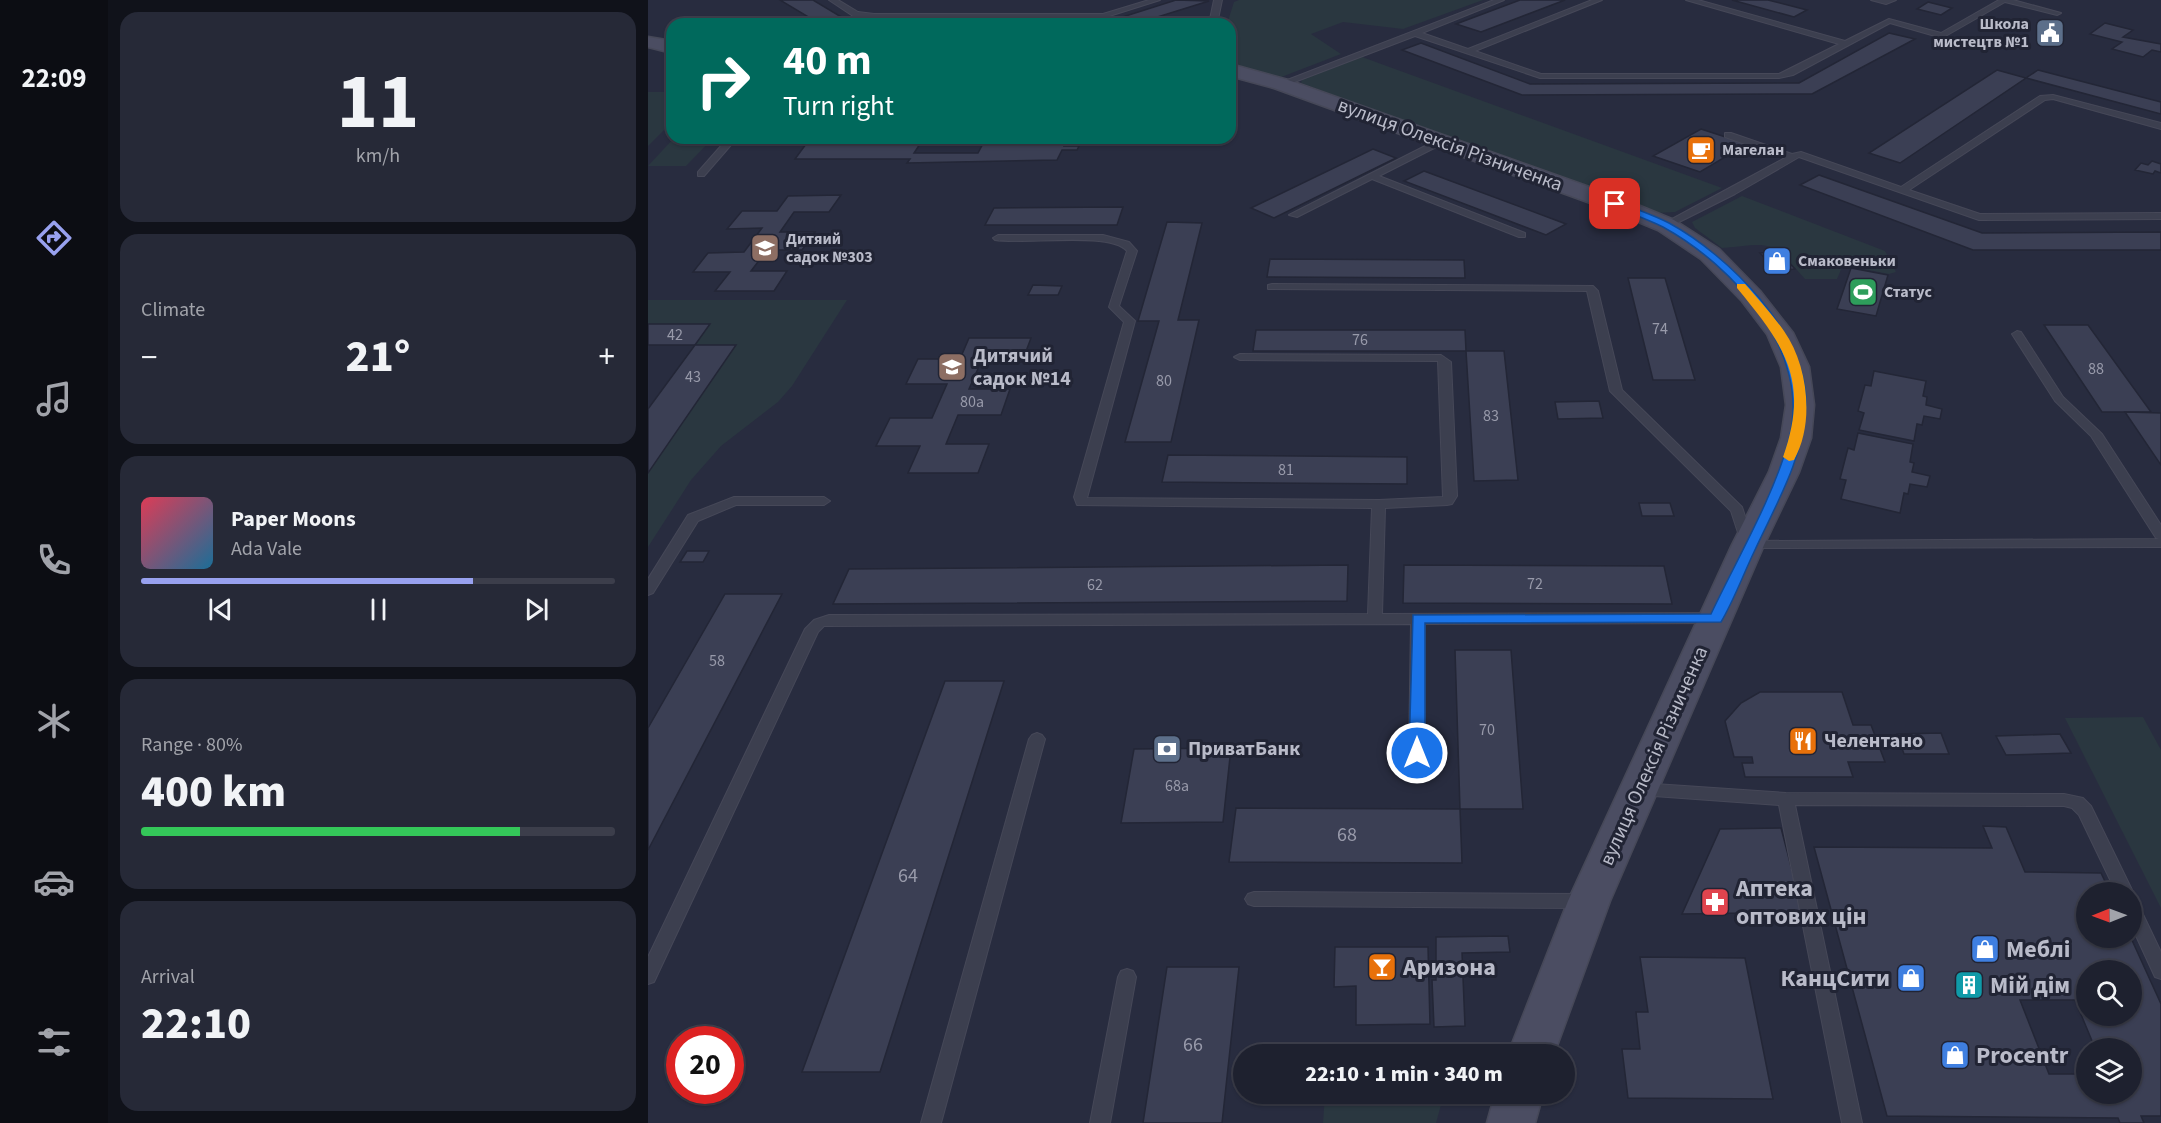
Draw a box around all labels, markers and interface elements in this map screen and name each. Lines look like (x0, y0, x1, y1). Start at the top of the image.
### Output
place label: Школа мистецтв №1 (1933, 13, 2029, 53)
public building icon: Школа мистецтв №1 (2034, 17, 2066, 49)
text: 40 m (783, 31, 872, 91)
icon: right (684, 42, 762, 120)
text: 11 (337, 47, 419, 158)
text: 22:09 (21, 59, 87, 98)
text: Turn right (783, 87, 894, 126)
street label: вулиця Олексія Різниченка (1334, 91, 1566, 199)
cafe icon: Магелан (1685, 134, 1717, 166)
place label: Магелан (1722, 139, 1784, 161)
text: km/h (356, 142, 400, 170)
pin (1589, 178, 1640, 229)
icon: arrive (1598, 187, 1631, 220)
icon: directions (33, 217, 75, 259)
place label: Дитяий садок №303 (786, 228, 873, 268)
school or university icon: Дитяий садок №303 (749, 232, 781, 264)
shop icon: Смаковеньки (1761, 245, 1793, 277)
place label: Смаковеньки (1798, 250, 1896, 272)
sports icon: Статус (1847, 276, 1879, 308)
place label: Статус (1884, 281, 1932, 303)
text: Climate (141, 296, 205, 324)
house number: 74 (1652, 318, 1668, 340)
house number: 42 (667, 324, 683, 346)
text: 21° (346, 325, 410, 389)
house number: 76 (1352, 329, 1368, 351)
text: − (141, 334, 157, 381)
text: + (599, 334, 615, 381)
place label: Дитячий садок №14 (973, 342, 1071, 393)
school or university icon: Дитячий садок №14 (936, 351, 968, 383)
house number: 88 (2088, 358, 2104, 380)
house number: 43 (685, 366, 701, 388)
house number: 80 (1156, 370, 1172, 392)
icon: music (33, 378, 75, 420)
house number: 80а (960, 391, 984, 413)
house number: 83 (1483, 405, 1499, 427)
house number: 81 (1278, 459, 1294, 481)
text: Paper Moons (231, 503, 356, 535)
text: Ada Vale (231, 535, 302, 563)
icon: phone (33, 539, 75, 581)
house number: 72 (1527, 573, 1543, 595)
house number: 62 (1087, 574, 1103, 596)
icon: previous (204, 593, 237, 626)
icon: pause (362, 593, 395, 626)
icon: next (520, 593, 553, 626)
street label: вулиця Олексія Різниченка (1593, 642, 1715, 870)
house number: 58 (709, 650, 725, 672)
icon: climate (33, 700, 75, 742)
house number: 70 (1479, 719, 1495, 741)
position arrow (1385, 721, 1449, 785)
restaurant icon: Челентано (1787, 725, 1819, 757)
place label: Челентано (1824, 727, 1923, 755)
text: Range · 80% (141, 731, 242, 759)
bank icon: ПриватБанк (1151, 733, 1183, 765)
place label: ПриватБанк (1188, 735, 1300, 763)
text: 400 km (141, 760, 286, 824)
house number: 68а (1165, 775, 1189, 797)
house number: 68 (1337, 821, 1357, 849)
icon: car (33, 861, 75, 903)
house number: 64 (898, 862, 918, 890)
place label: Аптека оптових цін (1735, 871, 1866, 934)
north arrow (2076, 882, 2142, 948)
map controls (2076, 882, 2142, 1104)
pharmacy icon: Аптека оптових цін (1699, 886, 1731, 918)
place label: Меблі (2006, 932, 2070, 967)
shop icon: Меблі (1969, 933, 2001, 965)
place label: Аризона (1402, 950, 1496, 985)
bar icon: Аризона (1366, 951, 1398, 983)
button: search (2076, 960, 2142, 1026)
place label: КанцСити (1781, 961, 1890, 996)
shop icon: КанцСити (1895, 962, 1927, 994)
text: Arrival (141, 963, 195, 991)
place label: Мій дім (1990, 968, 2070, 1003)
building icon: Мій дім (1953, 969, 1985, 1001)
text: 22:10 (141, 992, 251, 1056)
icon: filters (33, 1021, 75, 1063)
speed limit sign: 20 (666, 1026, 744, 1104)
house number: 66 (1183, 1031, 1203, 1059)
place label: Procentr (1976, 1038, 2069, 1073)
button: layers (2076, 1038, 2142, 1104)
shop icon: Procentr (1939, 1039, 1971, 1071)
text: 22:10 · 1 min · 340 m (1305, 1058, 1503, 1090)

